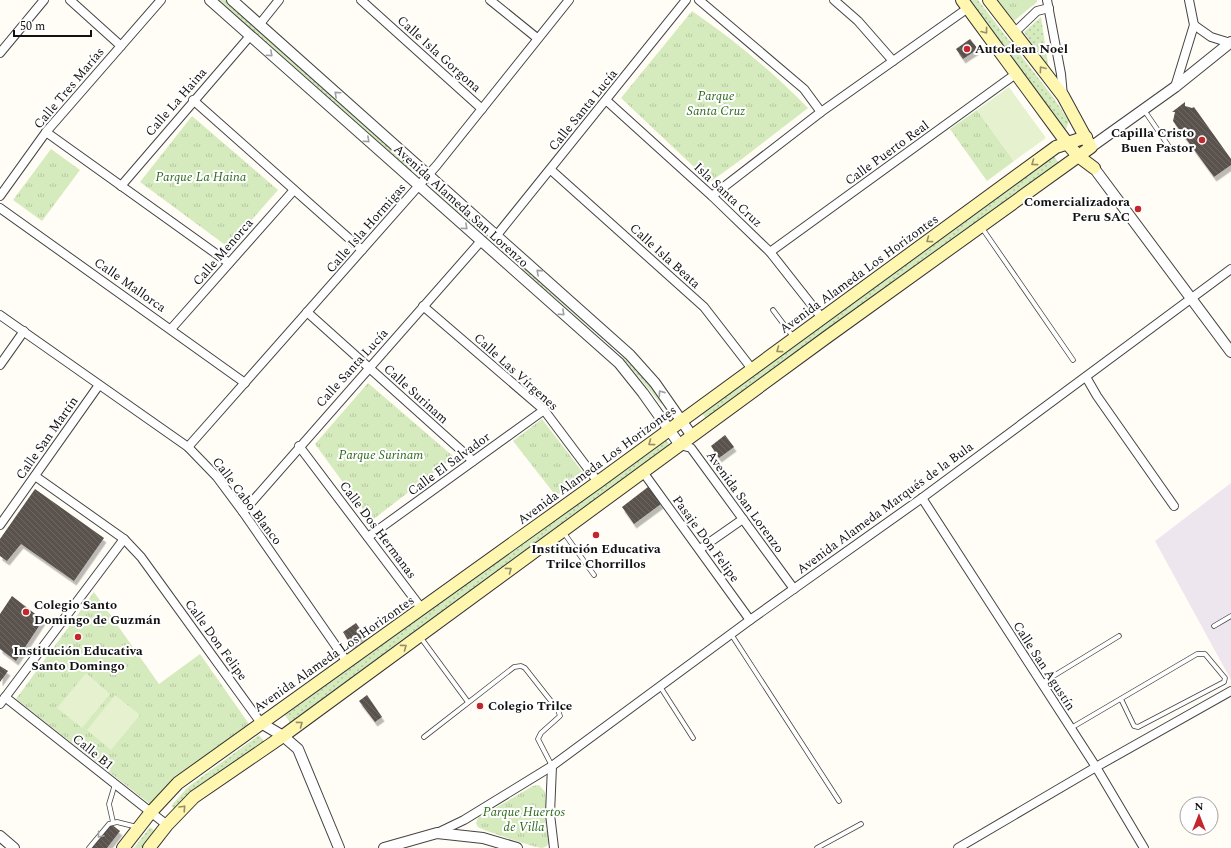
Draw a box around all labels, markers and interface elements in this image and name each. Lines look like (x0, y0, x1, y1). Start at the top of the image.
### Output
street label: Calle Isla Gorgona (393, 11, 486, 98)
scale bar (14, 12, 91, 38)
text: 50 m (20, 17, 45, 36)
one-way arrow (981, 27, 988, 34)
place label: Autoclean Noel (975, 39, 1068, 59)
street label: Calle Tres Marías (29, 43, 109, 133)
marker: Autoclean Noel (962, 44, 972, 54)
one-way arrow (266, 49, 273, 56)
street label: Calle La Haina (140, 63, 212, 141)
street label: Calle Santa Lucía (544, 64, 623, 155)
one-way arrow (1040, 66, 1047, 73)
park label: Parque Santa Cruz (687, 86, 745, 121)
one-way arrow (334, 91, 341, 98)
street label: Calle Puerto Real (841, 115, 933, 190)
place label: Capilla Cristo Buen Pastor (1111, 123, 1194, 158)
one-way arrow (363, 135, 370, 142)
marker: Capilla Cristo Buen Pastor (1197, 135, 1207, 145)
street label: Avenida Alameda San Lorenzo (389, 140, 533, 272)
street label: Isla Santa Cruz (689, 158, 767, 232)
one-way arrow (1031, 158, 1038, 165)
park label: Parque La Haina (156, 167, 247, 187)
street label: Calle Isla Hormigas (321, 178, 411, 278)
place label: Comercializadora Peru SAC (1024, 192, 1130, 227)
marker: Comercializadora Peru SAC (1133, 204, 1143, 214)
street label: Avenida Alameda Los Horizontes (775, 209, 943, 339)
street label: Calle Menorca (188, 213, 259, 290)
street label: Calle Isla Beata (625, 219, 705, 294)
one-way arrow (460, 222, 467, 229)
one-way arrow (926, 235, 933, 242)
street label: Calle Mallorca (90, 253, 171, 318)
one-way arrow (536, 270, 544, 277)
one-way arrow (557, 308, 565, 315)
street label: Calle Santa Lucía (311, 324, 393, 412)
street label: Calle Las Vírgenes (469, 328, 563, 416)
one-way arrow (776, 345, 783, 352)
street label: Calle Surinam (379, 359, 453, 429)
one-way arrow (659, 390, 666, 397)
street label: Calle San Martín (11, 392, 83, 484)
street label: Avenida Alameda Los Horizontes (513, 400, 681, 530)
street label: Calle El Salvador (404, 427, 494, 501)
street label: Avenida Alameda Marqués de la Bula (792, 437, 978, 579)
one-way arrow (649, 438, 656, 445)
park label: Parque Surinam (339, 445, 423, 465)
street label: Avenida San Lorenzo (701, 447, 789, 557)
street label: Calle Cabo Blanco (207, 453, 287, 549)
street label: Calle Dos Hermanas (335, 477, 421, 583)
street label: Pasaje Don Felipe (668, 491, 744, 587)
marker: Institución Educativa Trilce Chorrillos (591, 530, 601, 540)
place label: Institución Educativa Trilce Chorrillos (531, 539, 661, 574)
one-way arrow (505, 568, 512, 575)
street label: Avenida Alameda Los Horizontes (249, 591, 419, 717)
place label: Colegio Santo Domingo de Guzmán (34, 595, 161, 630)
street label: Calle Don Felipe (180, 595, 252, 685)
marker: Colegio Santo Domingo de Guzmán (21, 607, 31, 617)
street label: Calle San Agustín (1008, 617, 1081, 715)
marker: Institución Educativa Santo Domingo (73, 632, 83, 642)
place label: Institución Educativa Santo Domingo (13, 641, 143, 676)
one-way arrow (400, 645, 407, 652)
place label: Colegio Trilce (488, 696, 572, 716)
marker: Colegio Trilce (475, 701, 485, 711)
one-way arrow (295, 722, 302, 729)
street label: Calle B1 (68, 729, 118, 775)
north arrow (1179, 796, 1219, 836)
text: N (1195, 798, 1204, 815)
park label: Parque Huertos de Villa (483, 802, 566, 837)
one-way arrow (178, 805, 186, 813)
one-way arrow (98, 830, 105, 838)

